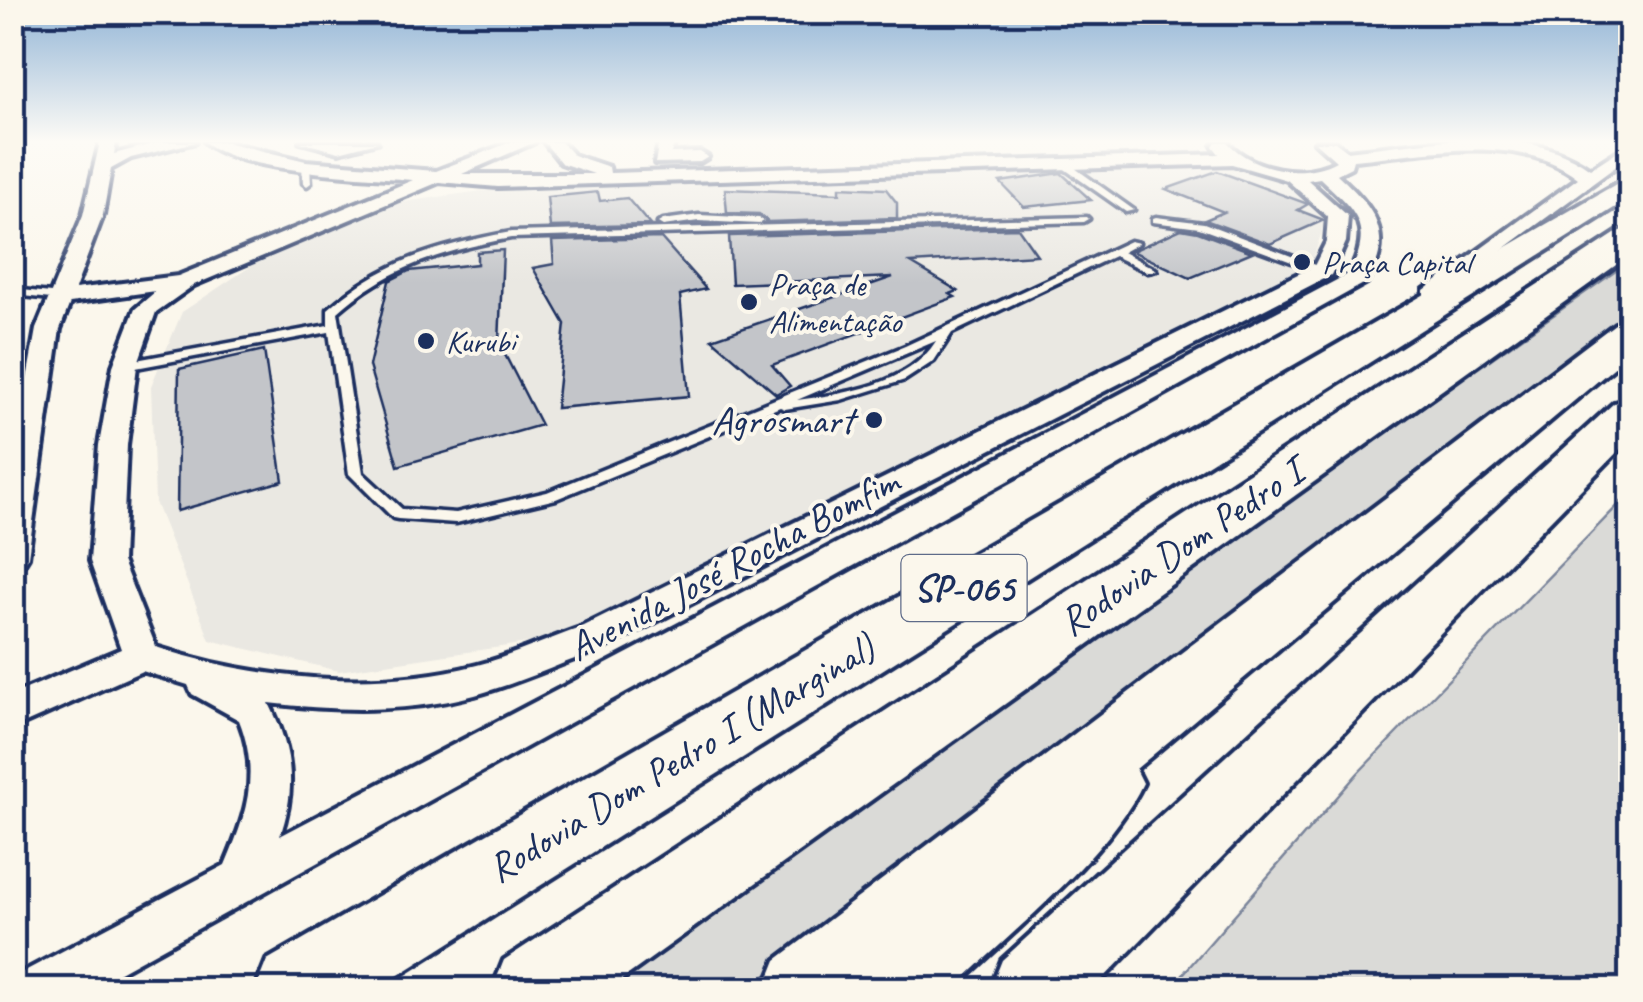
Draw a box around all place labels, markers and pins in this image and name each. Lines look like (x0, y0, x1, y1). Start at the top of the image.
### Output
place label: Praça Capital (1322, 242, 1477, 283)
marker: Praça Capital (1291, 251, 1313, 273)
place label: Praça de Alimentação (769, 264, 903, 342)
marker: Praça de Alimentação (738, 291, 760, 313)
place label: Kurubi (446, 321, 519, 362)
marker: Kurubi (415, 330, 437, 352)
place label: Agrosmart (711, 395, 860, 445)
marker: Agrosmart (863, 409, 885, 431)

